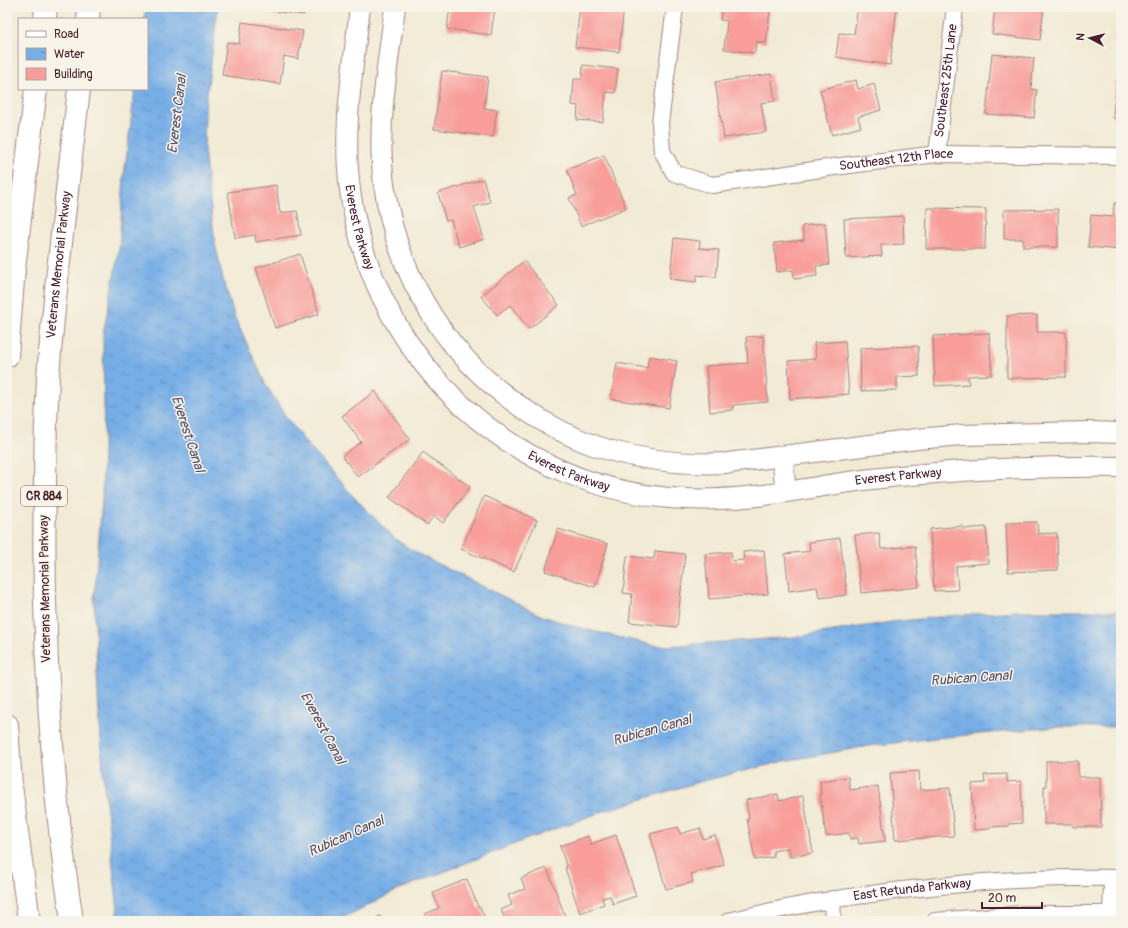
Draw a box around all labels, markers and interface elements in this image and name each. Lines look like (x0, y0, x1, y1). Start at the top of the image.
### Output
legend (18, 18, 148, 90)
north arrow (1070, 18, 1110, 58)
street label: Southeast 25th Lane (931, 22, 961, 138)
text: Road (54, 27, 79, 42)
text: N (1074, 32, 1088, 41)
text: Water (54, 47, 85, 62)
text: Building (54, 67, 93, 82)
water label: Everest Canal (164, 72, 190, 155)
street label: Southeast 12th Place (838, 146, 954, 174)
street label: Everest Parkway (341, 184, 378, 272)
street label: Veterans Memorial Parkway (43, 190, 75, 339)
water label: Everest Canal (168, 394, 209, 476)
street label: Everest Parkway (525, 447, 612, 495)
street label: Everest Parkway (854, 464, 943, 489)
road number: CR 884 (21, 486, 67, 506)
street label: Veterans Memorial Parkway (36, 514, 54, 663)
water label: Rubican Canal (930, 667, 1014, 689)
water label: Everest Canal (297, 689, 350, 769)
water label: Rubican Canal (611, 710, 695, 749)
water label: Rubican Canal (305, 811, 388, 860)
street label: East Retunda Parkway (852, 875, 972, 904)
scale bar (982, 884, 1042, 910)
text: 20 m (988, 891, 1017, 906)

